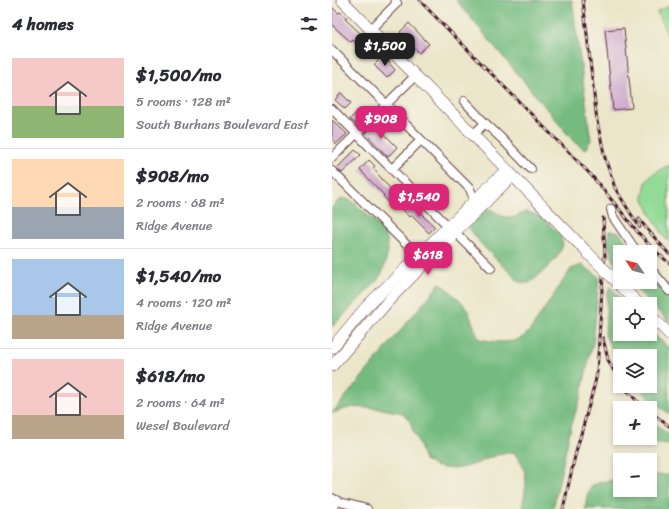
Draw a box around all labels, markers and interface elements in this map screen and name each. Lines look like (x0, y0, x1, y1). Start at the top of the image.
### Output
text: 4 homes (12, 9, 73, 39)
icon: filters (298, 13, 320, 35)
pin: $1,500 (352, 33, 418, 67)
text: $1,500 (364, 34, 406, 57)
text: $1,500/mo (136, 60, 221, 90)
icon: home (44, 74, 92, 122)
text: 5 rooms · 128 m² (136, 90, 231, 113)
pin: $908 (357, 106, 405, 140)
text: $908 (365, 107, 397, 130)
text: South Burhans Boulevard East (136, 113, 309, 136)
text: $908/mo (136, 161, 209, 191)
icon: home (44, 175, 92, 223)
pin: $1,540 (386, 184, 452, 218)
text: $1,540 (398, 185, 440, 208)
text: 2 rooms · 68 m² (136, 191, 225, 214)
text: Ridge Avenue (136, 214, 212, 237)
pin: $618 (404, 242, 452, 276)
text: $618 (413, 243, 443, 266)
north arrow (613, 245, 657, 289)
map controls (613, 245, 657, 497)
text: $1,540/mo (136, 261, 221, 291)
icon: home (44, 275, 92, 323)
text: 4 rooms · 120 m² (136, 291, 231, 314)
button: locate (613, 297, 657, 341)
text: Ridge Avenue (136, 314, 212, 337)
button: layers (613, 349, 657, 393)
text: $618/mo (136, 361, 205, 391)
icon: home (44, 375, 92, 423)
text: 2 rooms · 64 m² (136, 391, 225, 414)
button: + (613, 401, 657, 445)
text: Wesel Boulevard (136, 414, 229, 437)
button: − (613, 453, 657, 497)

